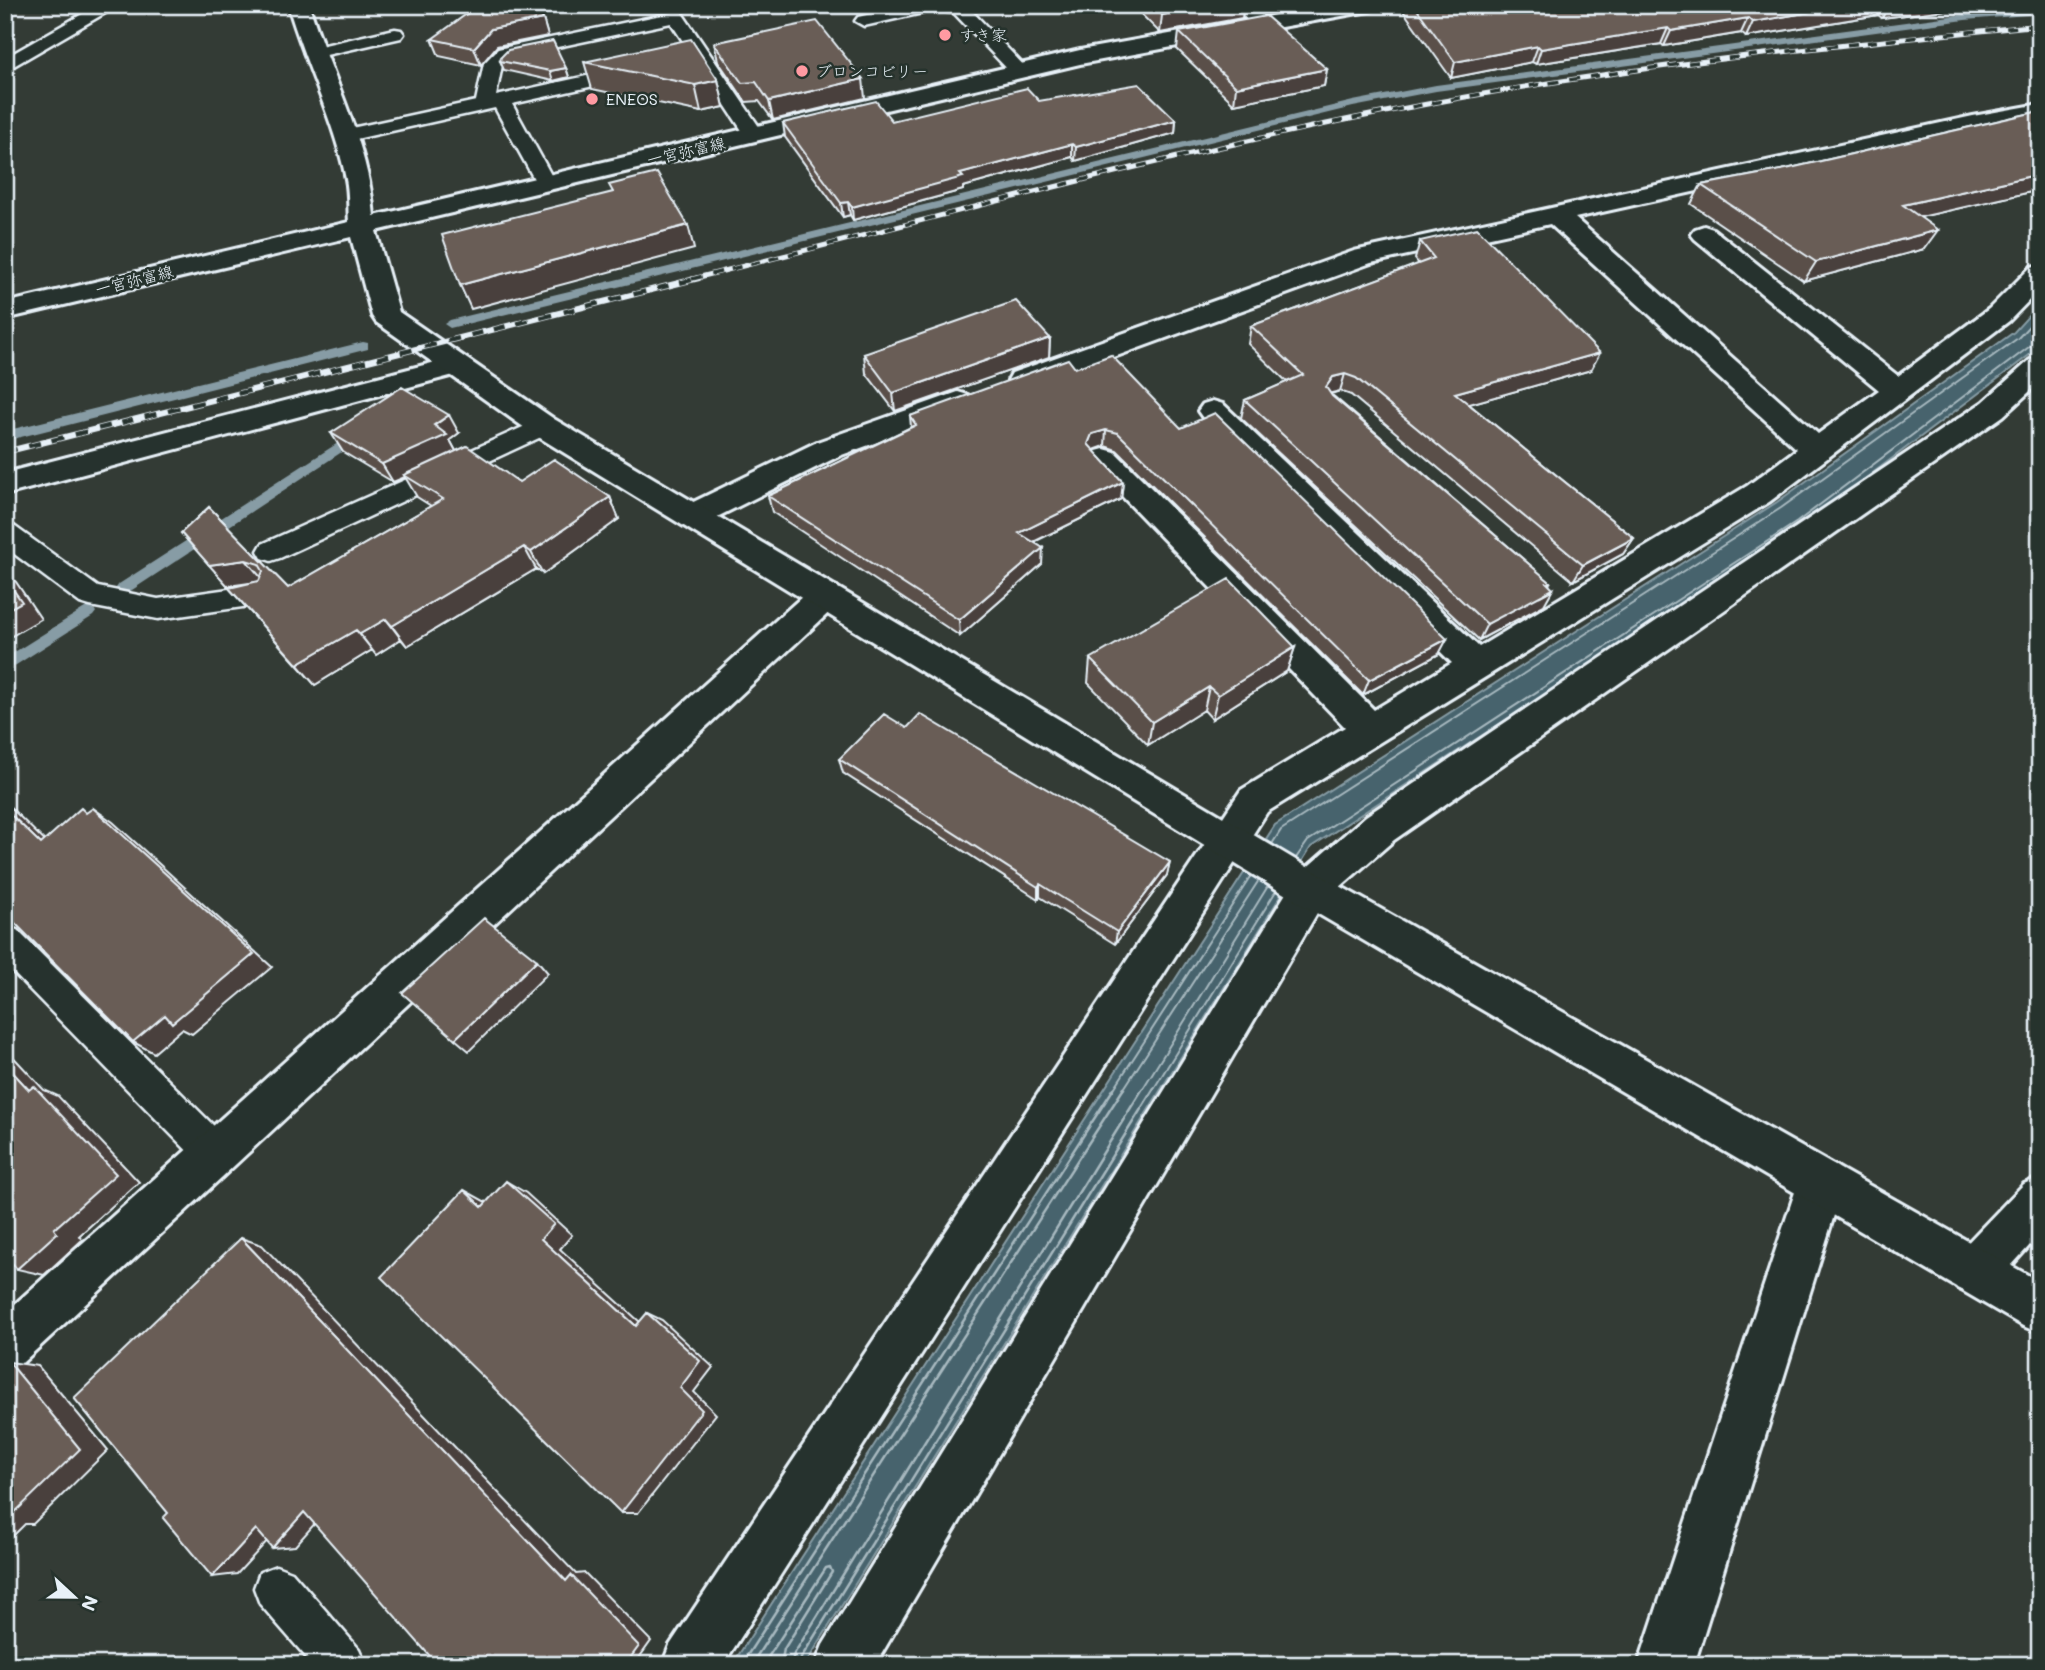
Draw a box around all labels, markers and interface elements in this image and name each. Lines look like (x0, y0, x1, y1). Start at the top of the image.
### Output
place label: すき家 (959, 24, 1007, 45)
marker: すき家 (937, 27, 953, 43)
place label: ブロンコビリー (816, 60, 928, 81)
marker: ブロンコビリー (794, 63, 810, 79)
place label: ENEOS (606, 88, 658, 109)
marker: ENEOS (584, 91, 600, 107)
street label: 一宮弥富線 (645, 131, 727, 170)
street label: 一宮弥富線 (93, 260, 175, 299)
north arrow (38, 1562, 108, 1632)
text: N (76, 1592, 105, 1615)

